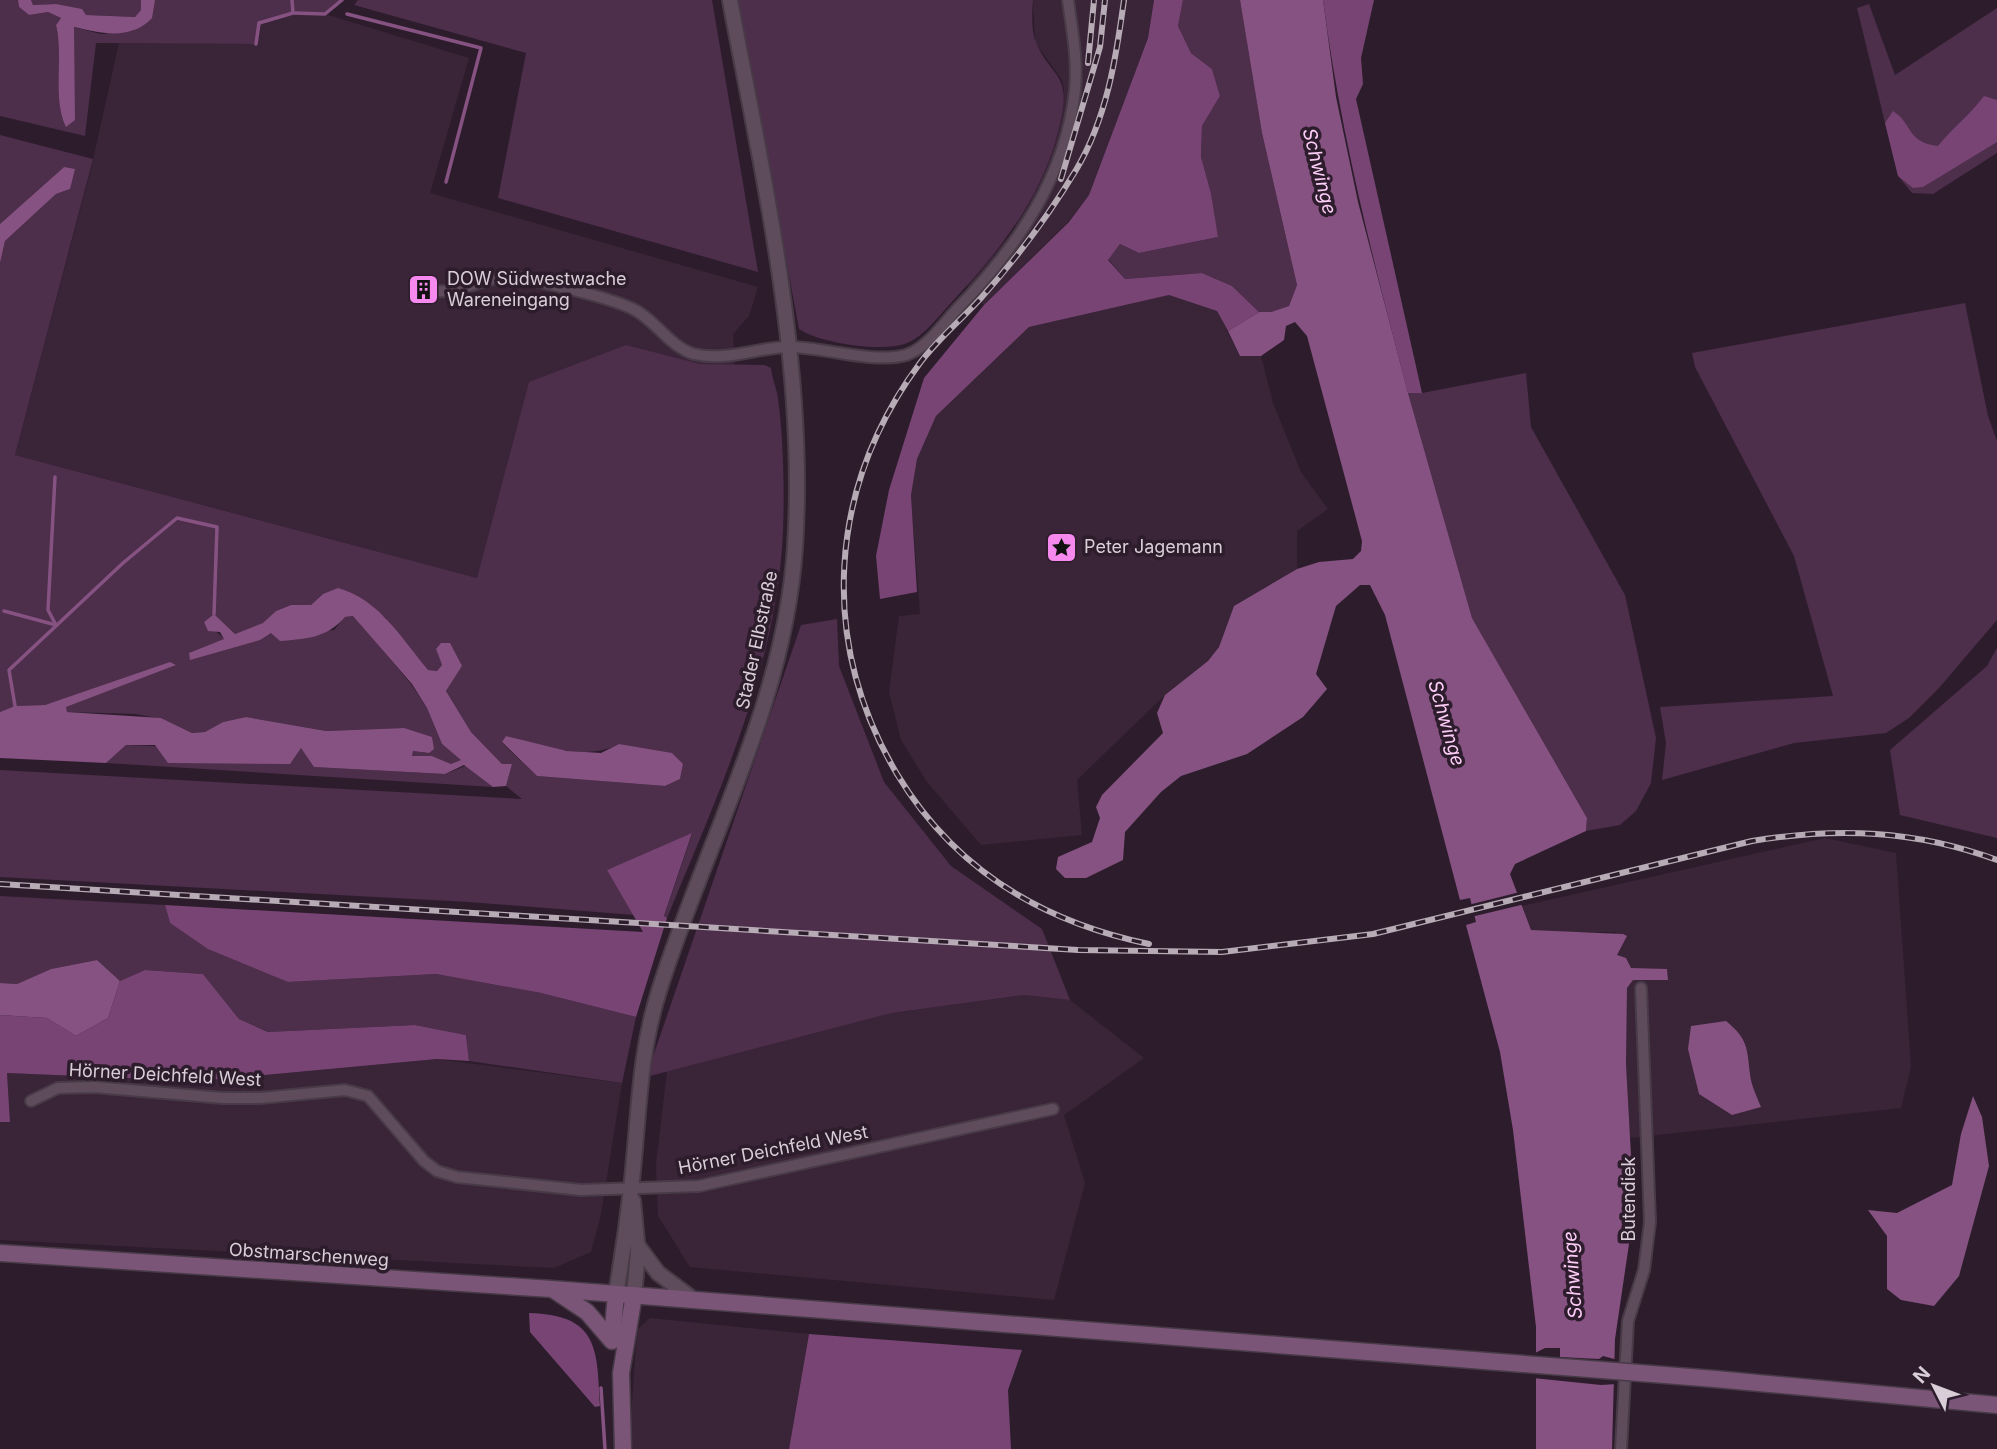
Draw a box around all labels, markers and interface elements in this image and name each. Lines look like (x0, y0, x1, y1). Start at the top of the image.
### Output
water label: Schwinge (1298, 126, 1341, 217)
place label: DOW Südwestwache Wareneingang (447, 268, 627, 310)
building icon: DOW Südwestwache Wareneingang (407, 272, 441, 306)
place icon: Peter Jagemann (1044, 530, 1078, 564)
place label: Peter Jagemann (1084, 536, 1223, 557)
street label: Stader Elbstraße (732, 569, 781, 711)
water label: Schwinge (1423, 678, 1470, 769)
street label: Hörner Deichfeld West (68, 1059, 262, 1090)
street label: Hörner Deichfeld West (676, 1121, 870, 1178)
street label: Butendiek (1618, 1156, 1639, 1242)
water label: Schwinge (1558, 1230, 1587, 1320)
street label: Obstmarschenweg (228, 1238, 390, 1271)
north arrow (1899, 1351, 1969, 1421)
text: N (1908, 1362, 1935, 1388)

